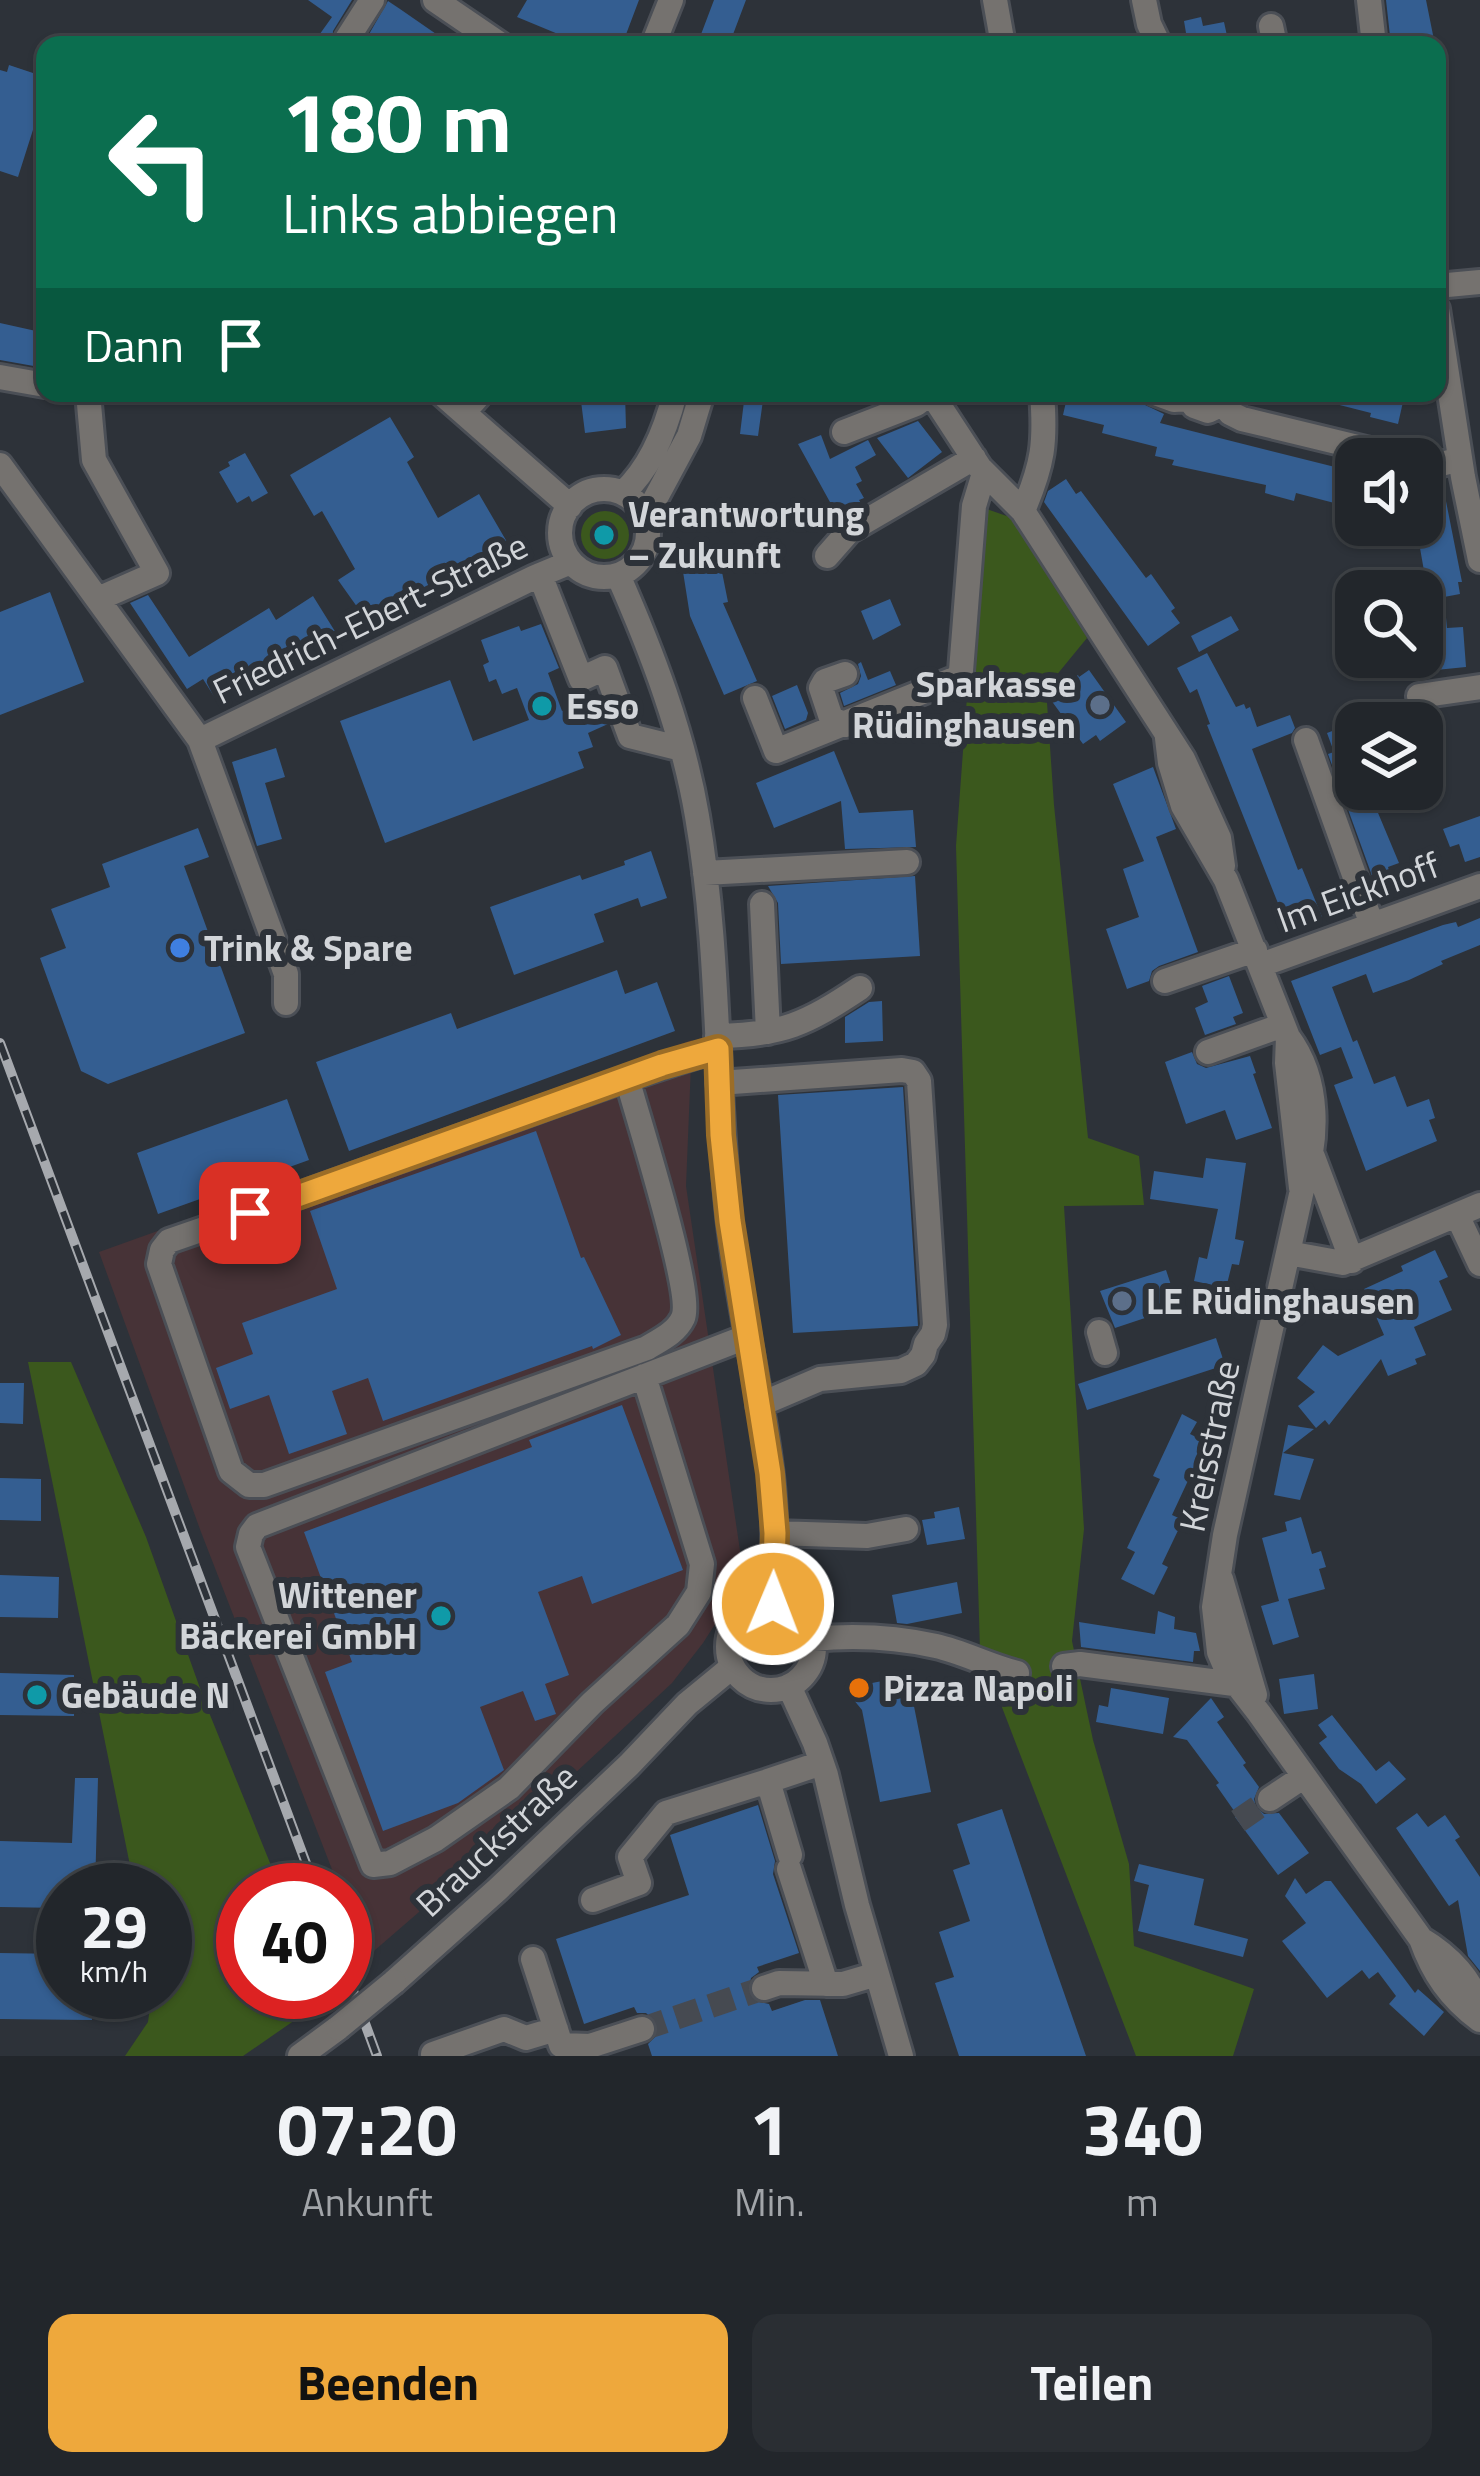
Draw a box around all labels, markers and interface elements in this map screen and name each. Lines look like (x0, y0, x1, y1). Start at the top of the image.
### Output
text: 180 m (282, 57, 512, 185)
icon: left (84, 84, 240, 240)
text: Links abbiegen (282, 172, 619, 254)
text: Dann (84, 311, 184, 379)
icon: arrive (208, 312, 274, 378)
map controls (1335, 438, 1443, 810)
button: sound (1335, 438, 1443, 546)
place label: Verantwortung – Zukunft (628, 486, 864, 582)
street label: Friedrich-Ebert-Straße (203, 517, 536, 718)
marker: Verantwortung – Zukunft (591, 522, 617, 548)
button: search (1335, 570, 1443, 678)
place label: Sparkasse Rüdinghausen (852, 656, 1076, 752)
place label: Esso (566, 678, 639, 733)
marker: Sparkasse Rüdinghausen (1087, 692, 1113, 718)
marker: Esso (529, 693, 555, 719)
button: layers (1335, 702, 1443, 810)
street label: Im Eickhoff (1269, 837, 1447, 946)
place label: Trink & Spare (204, 920, 413, 975)
marker: Trink & Spare (167, 935, 193, 961)
pin (199, 1162, 301, 1264)
icon: arrive (217, 1180, 283, 1246)
place label: LE Rüdinghausen (1146, 1273, 1415, 1328)
marker: LE Rüdinghausen (1109, 1288, 1135, 1314)
street label: Kreisstraße (1164, 1355, 1253, 1537)
position arrow (710, 1541, 836, 1667)
place label: Wittener Bäckerei GmbH (179, 1567, 417, 1663)
marker: Wittener Bäckerei GmbH (428, 1603, 454, 1629)
place label: Pizza Napoli (883, 1660, 1074, 1715)
place label: Gebäude N (61, 1667, 230, 1722)
marker: Pizza Napoli (846, 1675, 872, 1701)
marker: Gebäude N (24, 1682, 50, 1708)
street label: Brauckstraße (403, 1750, 589, 1929)
speed limit sign: 40 (216, 1863, 372, 2019)
text: 29 (80, 1880, 148, 1971)
text: km/h (80, 1948, 148, 1994)
text: 07:20 (277, 2073, 457, 2183)
text: 1 (749, 2073, 790, 2183)
text: 340 (1082, 2073, 1203, 2183)
text: Ankunft (301, 2172, 433, 2231)
text: Min. (734, 2172, 805, 2231)
text: m (1126, 2172, 1159, 2231)
button: Beenden (48, 2314, 728, 2452)
button: Teilen (752, 2314, 1432, 2452)

